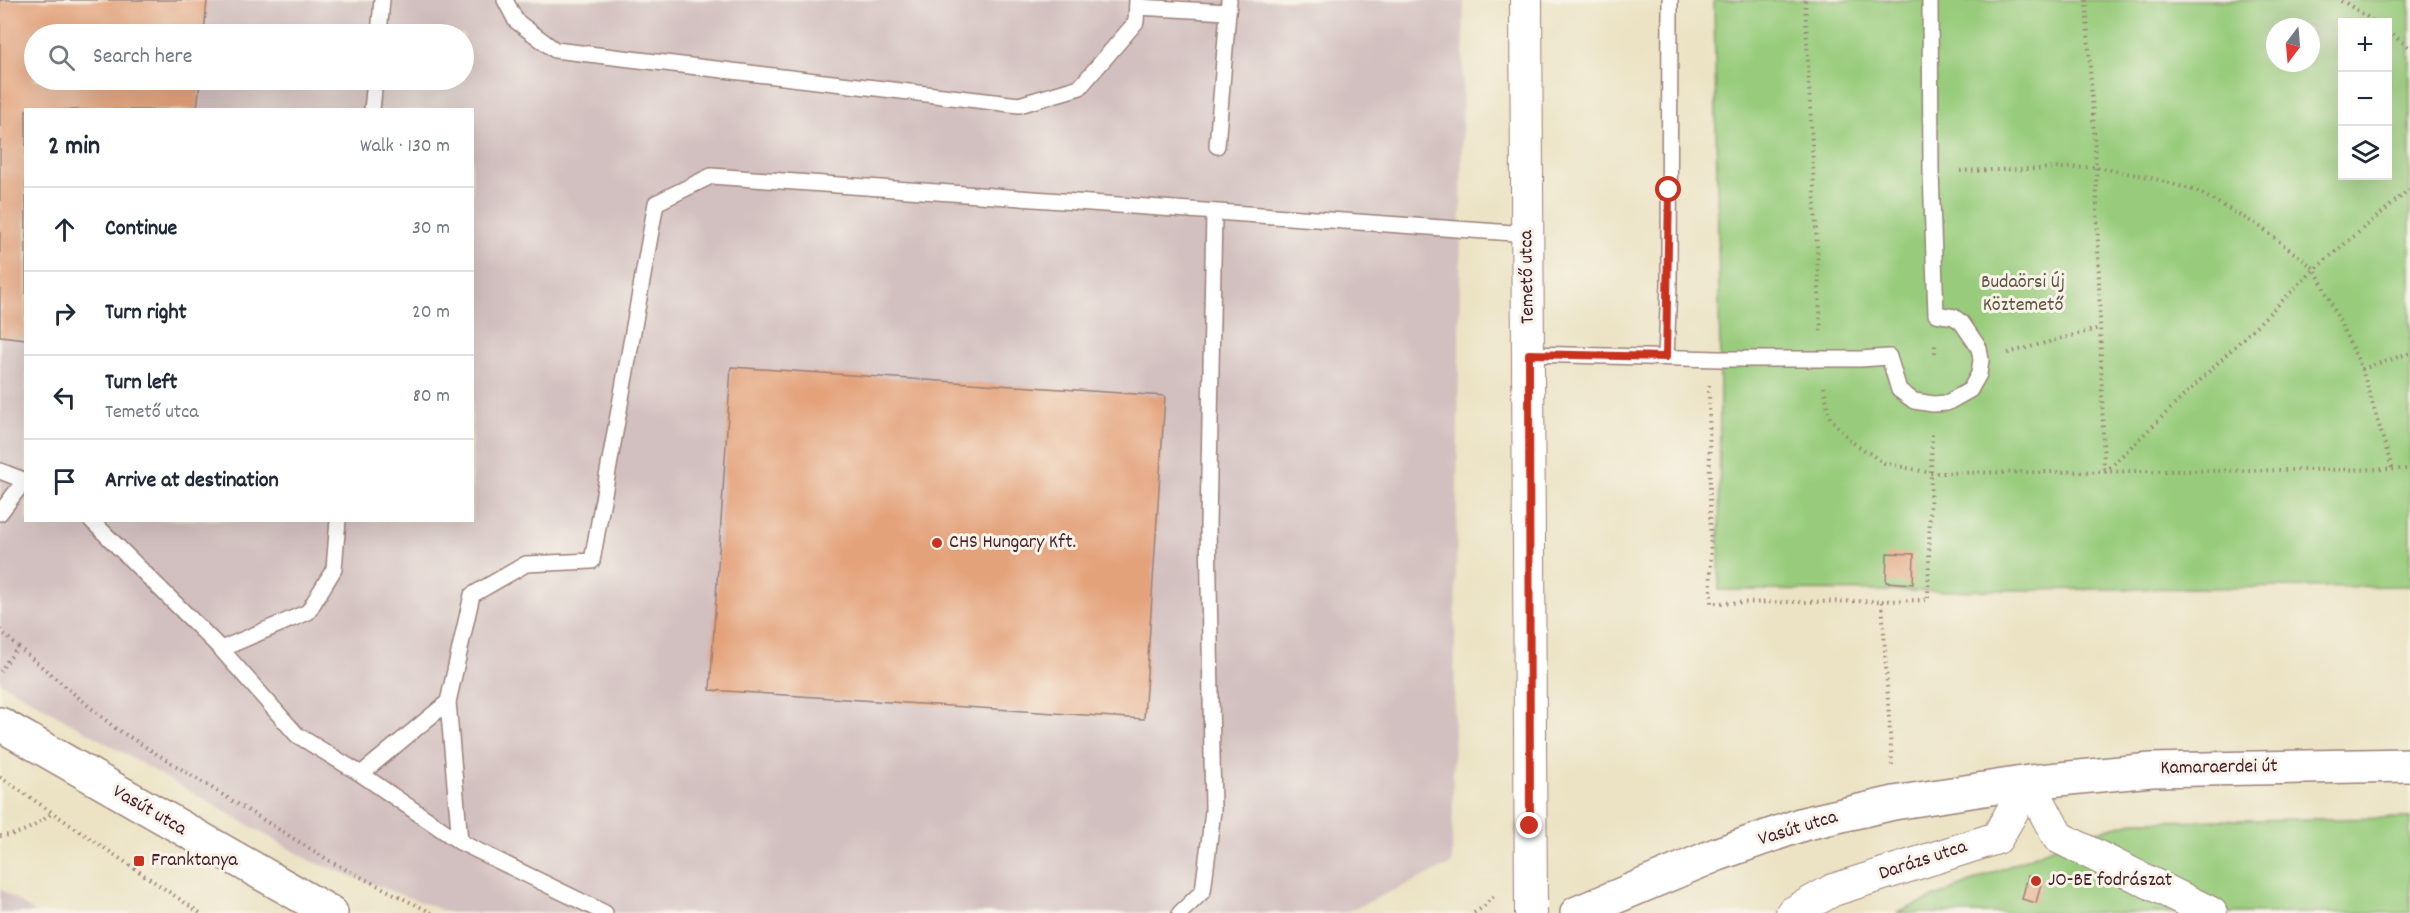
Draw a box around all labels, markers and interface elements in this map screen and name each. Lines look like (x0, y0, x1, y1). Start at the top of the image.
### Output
north arrow (2266, 18, 2320, 72)
map controls (2338, 18, 2392, 180)
button: + (2338, 18, 2392, 72)
search box (24, 24, 474, 90)
icon: search (45, 41, 78, 74)
text: Search here (93, 42, 192, 73)
button: − (2338, 72, 2392, 126)
button: layers (2338, 126, 2392, 180)
text: 2 min (48, 129, 100, 166)
text: Walk · 130 m (360, 133, 450, 161)
route start (1655, 176, 1681, 202)
icon: ahead (48, 213, 81, 246)
text: Continue (105, 214, 177, 245)
text: 30 m (412, 215, 450, 243)
street label: Temető utca (1513, 229, 1543, 324)
park label: Budaörsi Új Köztemető (1981, 269, 2065, 320)
icon: right (48, 297, 81, 330)
text: Turn right (105, 298, 187, 329)
text: 20 m (412, 299, 450, 327)
text: Turn left (105, 368, 177, 399)
icon: left (48, 381, 81, 414)
text: 80 m (413, 383, 450, 411)
text: Temető utca (105, 399, 199, 427)
icon: arrive (48, 465, 81, 498)
text: Arrive at destination (105, 466, 279, 497)
place label: CHS Hungary Kft. (949, 529, 1076, 557)
marker: CHS Hungary Kft. (930, 536, 944, 550)
street label: Kamaraerdei út (2160, 753, 2278, 783)
street label: Vasút utca (107, 779, 192, 844)
street label: Vasút utca (1755, 804, 1842, 854)
route end (1516, 812, 1542, 838)
street label: Darázs utca (1875, 833, 1971, 888)
place label: Franktanya (151, 847, 238, 875)
marker: Franktanya (132, 854, 146, 868)
place label: JO-BE fodrászat (2048, 867, 2172, 895)
marker: JO-BE fodrászat (2029, 874, 2043, 888)

